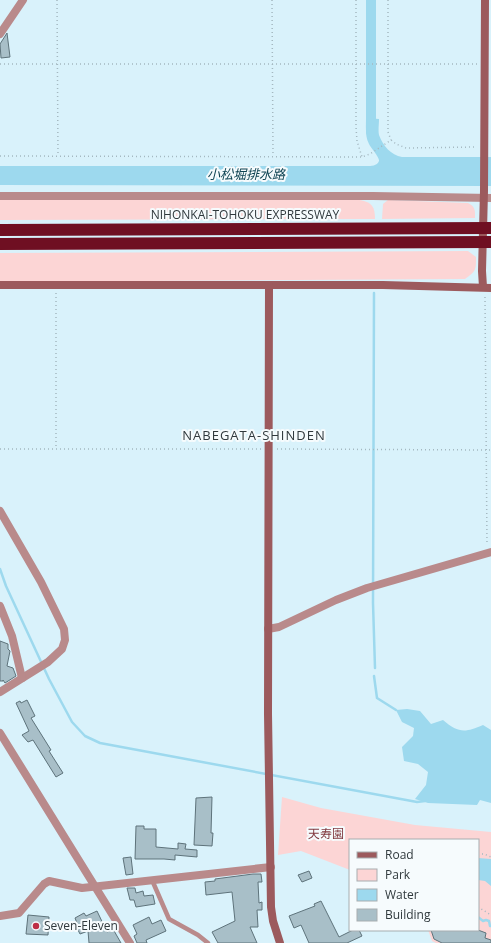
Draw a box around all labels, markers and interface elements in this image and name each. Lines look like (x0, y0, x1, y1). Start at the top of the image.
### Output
water label: 小松堀排水路 (207, 165, 286, 183)
street label: NIHONKAI-TOHOKU EXPRESSWAY (151, 206, 340, 223)
district label: NABEGATA-SHINDEN (182, 426, 326, 444)
park label: 天寿園 (308, 825, 344, 842)
legend (349, 839, 479, 931)
text: Road (385, 846, 414, 863)
text: Park (385, 866, 411, 883)
text: Water (385, 886, 419, 903)
text: Building (385, 906, 431, 923)
place label: Seven-Eleven (44, 917, 118, 934)
marker: Seven-Eleven (31, 921, 41, 931)

